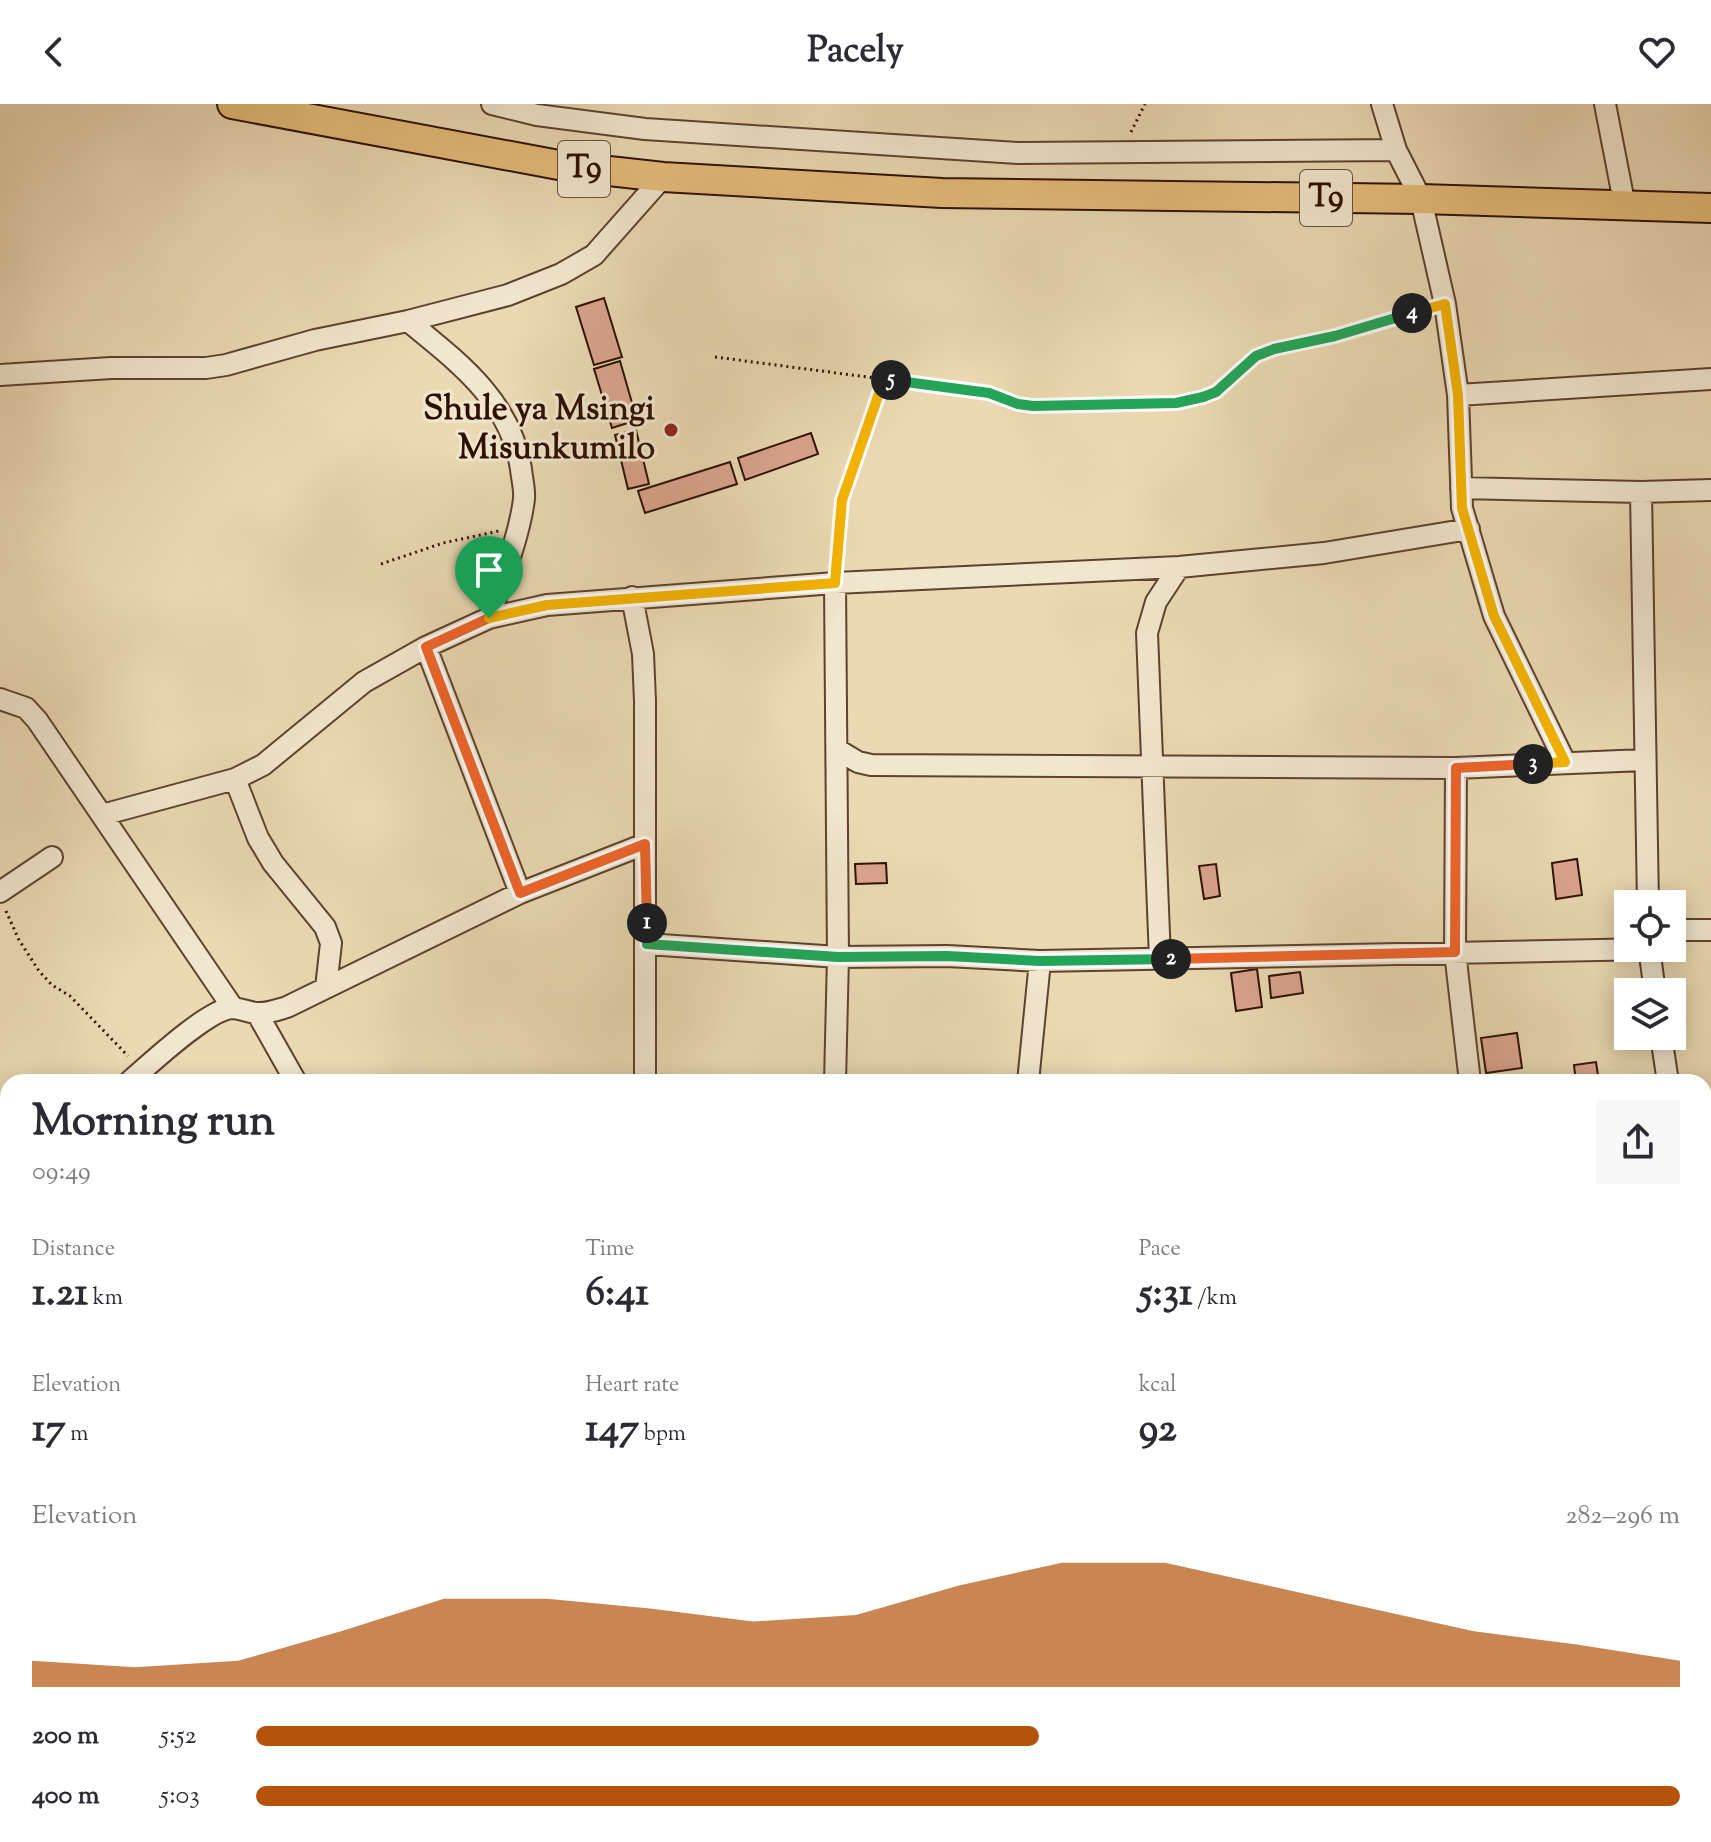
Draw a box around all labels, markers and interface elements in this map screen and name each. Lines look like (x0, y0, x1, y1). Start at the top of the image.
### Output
text: Pacely (807, 26, 904, 78)
icon: back (32, 30, 76, 74)
icon: heart (1635, 30, 1679, 74)
road number: T9 (558, 141, 610, 197)
road number: T9 (1300, 170, 1352, 226)
pin: 4 (1392, 293, 1432, 333)
text: 4 (1406, 297, 1418, 329)
pin: 5 (871, 360, 911, 400)
text: 5 (887, 364, 895, 396)
place label: Shule ya Msingi Misunkumilo (423, 386, 655, 474)
marker: Shule ya Msingi Misunkumilo (662, 421, 680, 439)
pin (455, 536, 523, 618)
icon: arrive (467, 548, 511, 592)
pin: 3 (1513, 744, 1553, 784)
text: 3 (1529, 748, 1537, 780)
map controls (1614, 890, 1686, 1050)
button: locate (1614, 890, 1686, 962)
pin: 1 (627, 903, 667, 943)
text: 1 (643, 907, 651, 939)
pin: 2 (1151, 939, 1191, 979)
text: 2 (1166, 943, 1176, 975)
button: layers (1614, 978, 1686, 1050)
text: Morning run (32, 1092, 275, 1155)
button: share (1596, 1100, 1680, 1184)
text: 09:49 (32, 1154, 91, 1191)
text: Distance (32, 1234, 115, 1266)
text: Time (585, 1234, 634, 1266)
text: Pace (1139, 1234, 1181, 1266)
text: 1.21 (32, 1266, 88, 1323)
text: 6:41 (585, 1266, 649, 1323)
text: 5:31 (1139, 1266, 1193, 1323)
text: km (88, 1283, 123, 1315)
text: /km (1193, 1283, 1237, 1315)
text: Elevation (32, 1370, 121, 1402)
text: Heart rate (585, 1370, 679, 1402)
text: kcal (1139, 1370, 1176, 1402)
text: 17 (32, 1402, 66, 1459)
text: 147 (585, 1402, 639, 1459)
text: 92 (1139, 1402, 1177, 1459)
text: m (66, 1419, 89, 1451)
text: bpm (639, 1419, 686, 1451)
text: Elevation (32, 1498, 137, 1535)
text: 282–296 m (1565, 1498, 1680, 1535)
text: 200 m (32, 1718, 99, 1755)
text: 5:52 (160, 1718, 197, 1755)
text: 400 m (32, 1778, 99, 1815)
text: 5:03 (160, 1778, 200, 1815)

